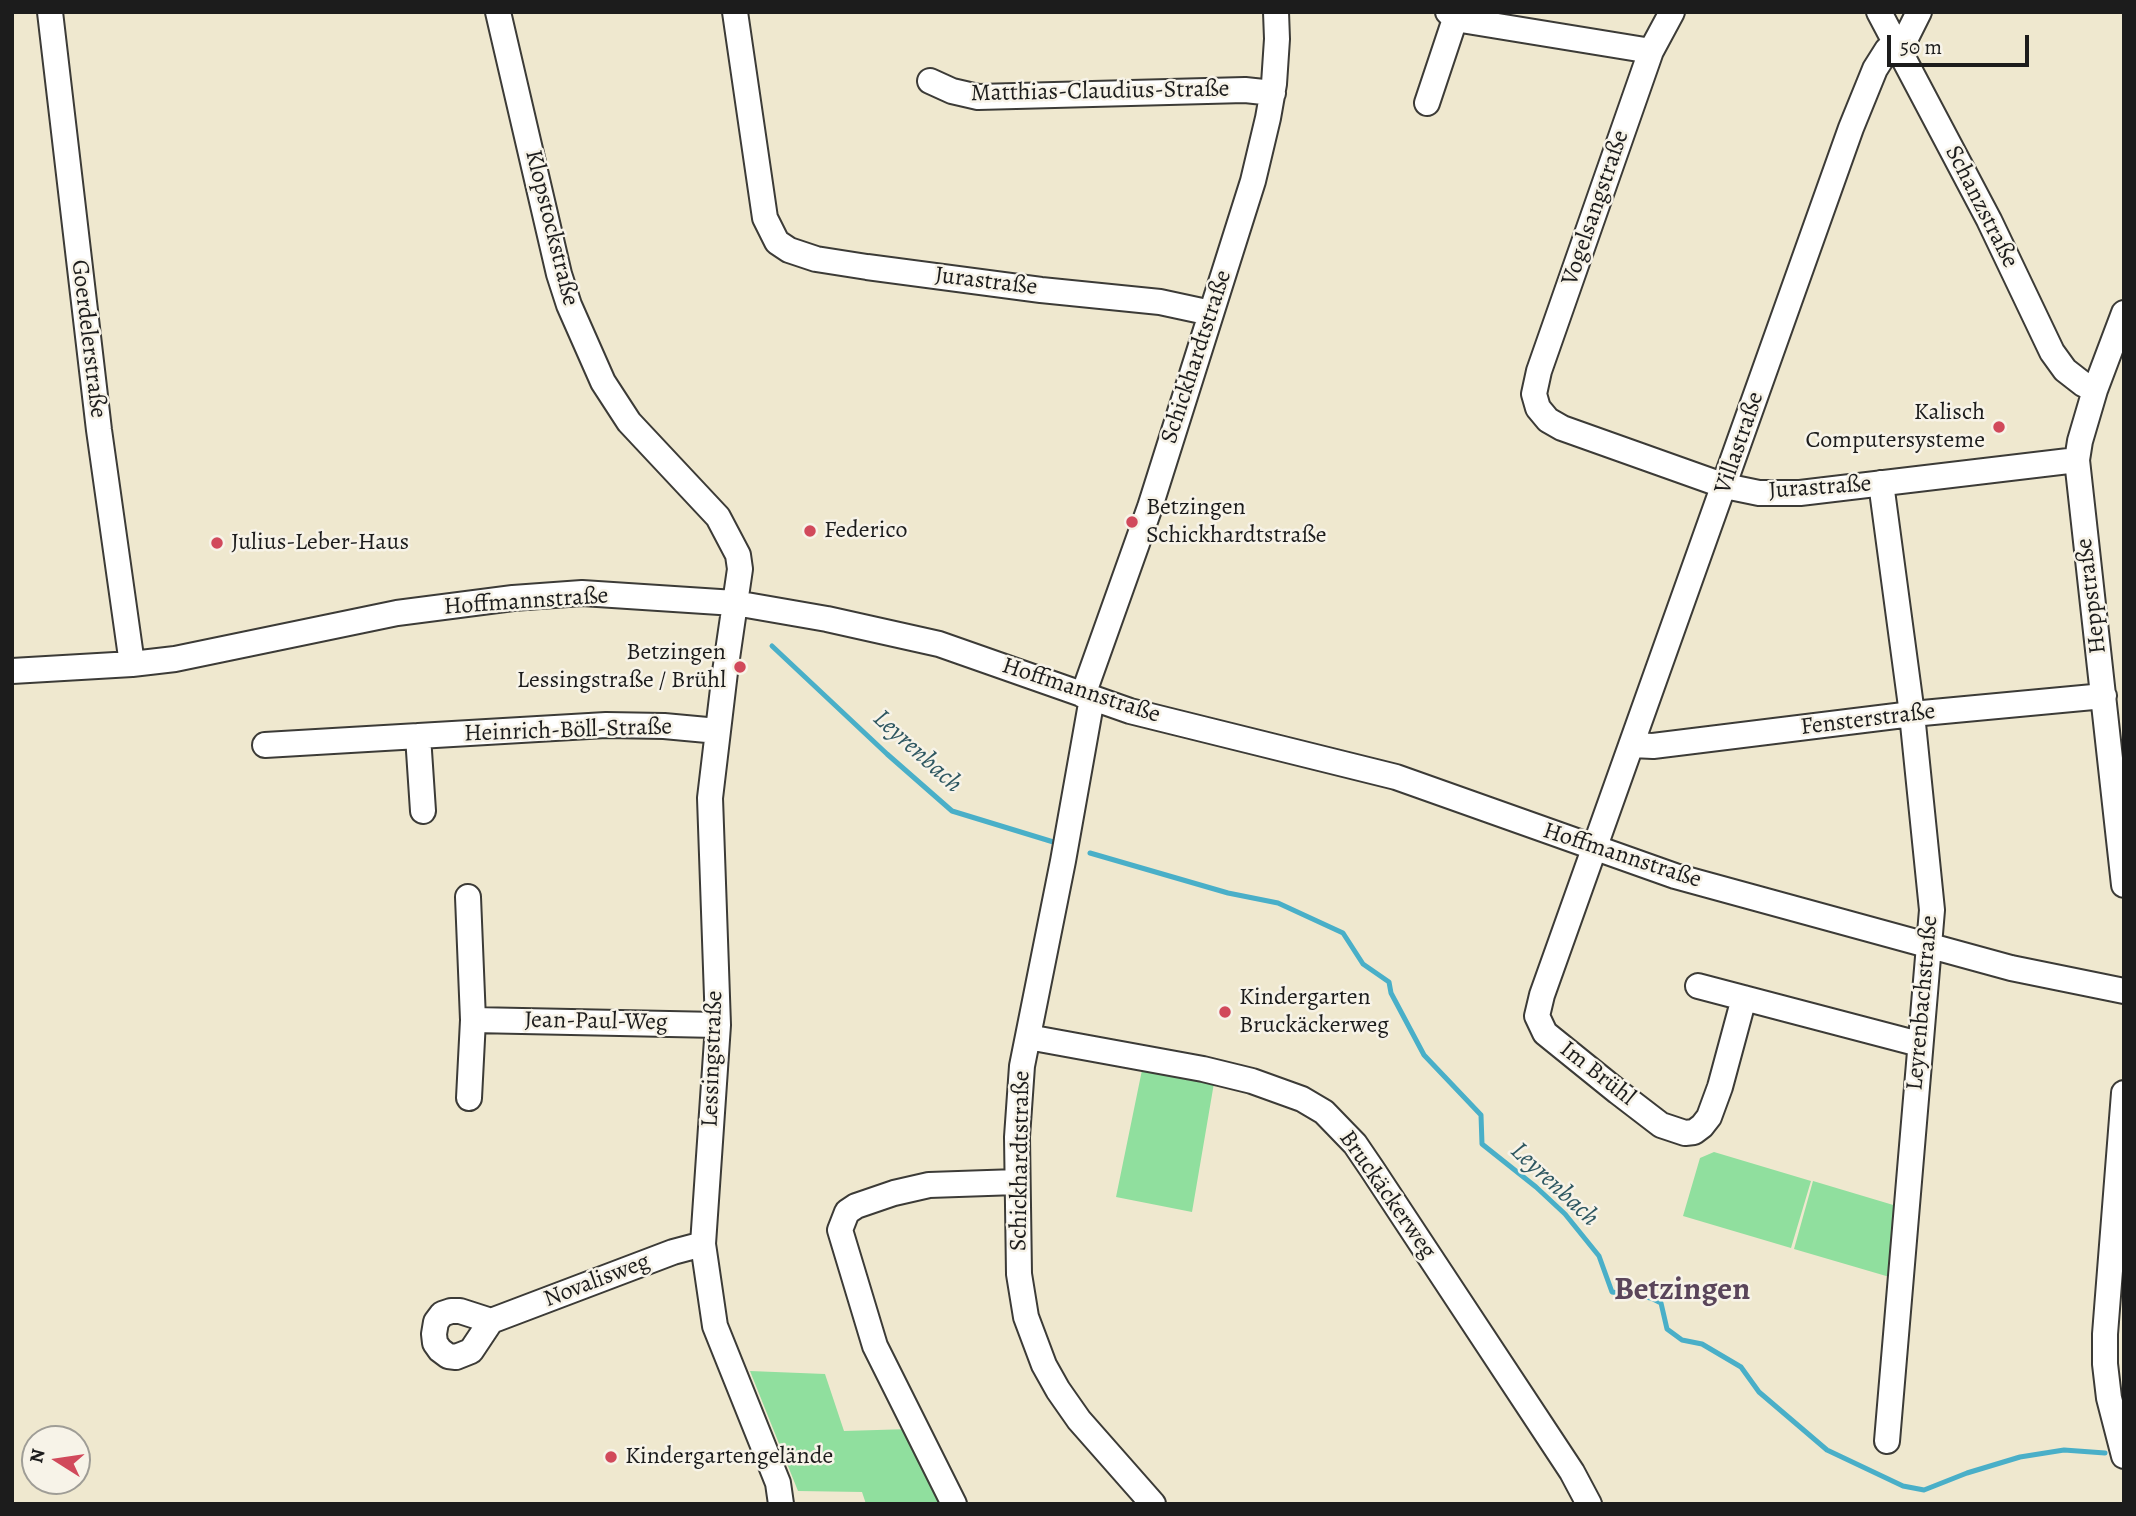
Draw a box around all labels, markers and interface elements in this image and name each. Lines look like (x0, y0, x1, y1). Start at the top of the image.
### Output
scale bar (1891, 21, 2033, 65)
text: 50 m (1900, 33, 1942, 61)
street label: Matthias-Claudius-Straße (970, 75, 1230, 109)
street label: Vogelsangstraße (1556, 127, 1636, 289)
street label: Schanzstraße (1938, 141, 2024, 273)
street label: Klopstockstraße (518, 147, 584, 309)
street label: Goerdelerstraße (64, 258, 112, 420)
street label: Jurastraße (933, 261, 1039, 303)
street label: Schickhardtstraße (1155, 267, 1239, 447)
street label: Villastraße (1709, 388, 1771, 498)
place label: Kalisch Computersysteme (1806, 399, 1985, 455)
marker: Kalisch Computersysteme (1991, 419, 2007, 435)
street label: Jurastraße (1768, 470, 1872, 506)
place label: Betzingen Schickhardtstraße (1146, 494, 1327, 550)
marker: Betzingen Schickhardtstraße (1124, 514, 1140, 530)
place label: Federico (824, 517, 907, 545)
marker: Federico (802, 523, 818, 539)
place label: Julius-Leber-Haus (231, 529, 409, 557)
marker: Julius-Leber-Haus (209, 535, 225, 551)
street label: Heppstraße (2071, 537, 2113, 655)
street label: Hoffmannstraße (443, 582, 609, 622)
place label: Betzingen Lessingstraße / Brühl (517, 639, 726, 695)
street label: Hoffmannstraße (998, 652, 1164, 730)
marker: Betzingen Lessingstraße / Brühl (732, 659, 748, 675)
street label: Fensterstraße (1799, 697, 1937, 743)
water label: Leyrenbach (866, 704, 968, 800)
street label: Heinrich-Böll-Straße (463, 713, 673, 749)
street label: Hoffmannstraße (1539, 817, 1705, 895)
street label: Leyrenbachstraße (1901, 914, 1945, 1092)
place label: Kindergarten Bruckäckerweg (1239, 984, 1389, 1040)
street label: Lessingstraße (696, 990, 730, 1128)
marker: Kindergarten Bruckäckerweg (1217, 1004, 1233, 1020)
street label: Jean-Paul-Weg (524, 1006, 668, 1038)
street label: Im Brühl (1553, 1036, 1641, 1112)
street label: Schickhardtstraße (1005, 1071, 1037, 1251)
street label: Bruckäckerweg (1332, 1125, 1442, 1265)
water label: Leyrenbach (1503, 1136, 1605, 1234)
street label: Novalisweg (540, 1248, 654, 1314)
district label: Betzingen (1614, 1272, 1750, 1310)
north arrow (21, 1425, 91, 1495)
place label: Kindergartengelände (625, 1443, 833, 1471)
text: N (23, 1447, 52, 1466)
marker: Kindergartengelände (603, 1449, 619, 1465)

